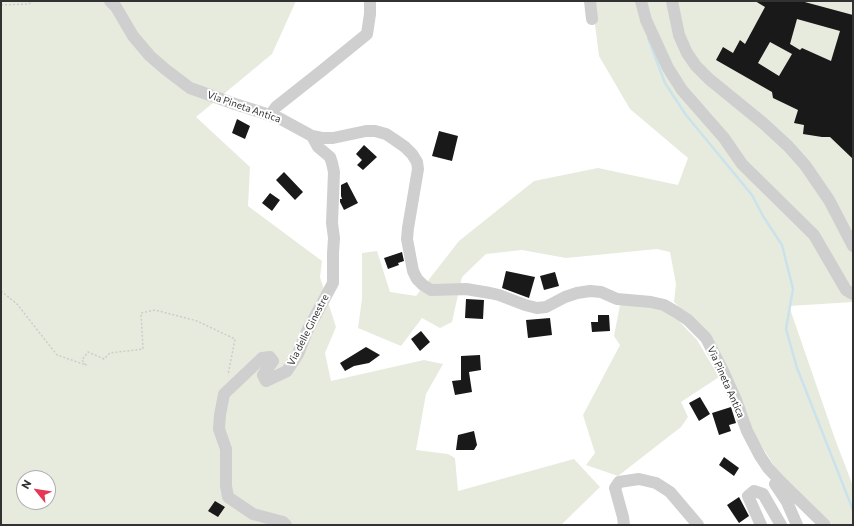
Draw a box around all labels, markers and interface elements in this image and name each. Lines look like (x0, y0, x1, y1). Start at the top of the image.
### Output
street label: Via Pineta Antica (206, 89, 282, 125)
street label: Via delle Ginestre (285, 292, 331, 368)
street label: Via Pineta Antica (705, 344, 747, 420)
north arrow (16, 470, 56, 510)
text: N (18, 477, 34, 491)

